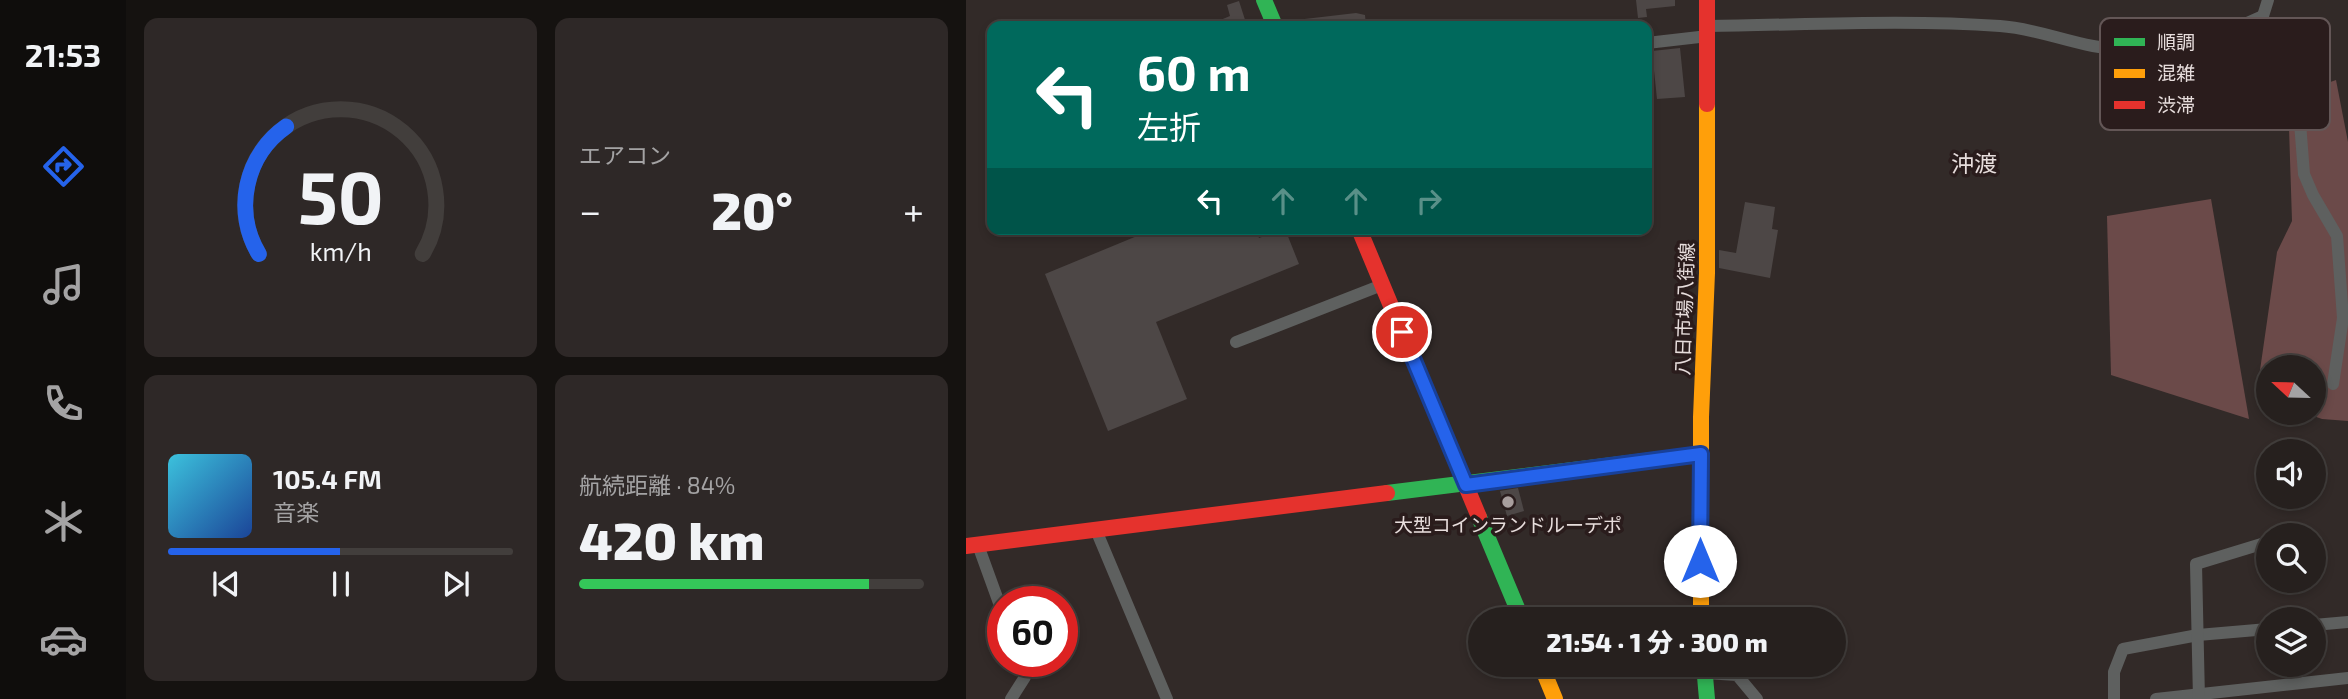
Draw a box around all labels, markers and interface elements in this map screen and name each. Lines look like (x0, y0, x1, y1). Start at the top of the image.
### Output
legend (2100, 18, 2330, 130)
text: 順調 (2157, 30, 2195, 53)
text: 21:53 (25, 35, 101, 73)
text: 60 m (1137, 42, 1251, 101)
icon: left (1022, 49, 1113, 140)
text: 混雑 (2157, 61, 2195, 84)
text: 渋滞 (2157, 93, 2195, 116)
text: 左折 (1137, 107, 1201, 145)
text: エアコン (579, 141, 671, 169)
icon: directions (39, 142, 88, 191)
district label: 沖渡 (1951, 149, 1997, 177)
text: 50 (297, 151, 384, 239)
text: 20° (711, 178, 793, 240)
icon: left (1191, 182, 1229, 220)
icon: ahead (1264, 182, 1302, 220)
icon: ahead (1337, 182, 1375, 220)
icon: right (1410, 182, 1448, 220)
text: − (579, 187, 601, 233)
text: + (903, 187, 924, 233)
text: km/h (309, 235, 372, 265)
street label: 八日市場八街線 (1670, 242, 1698, 376)
icon: music (39, 260, 88, 309)
pin (1372, 302, 1432, 362)
icon: arrive (1383, 313, 1421, 351)
north arrow (2256, 355, 2326, 425)
map controls (2256, 355, 2326, 677)
icon: phone (39, 379, 88, 428)
button: sound (2256, 439, 2326, 509)
text: 105.4 FM (273, 463, 382, 494)
text: 航続距離 · 84% (579, 471, 735, 499)
marker: 大型コインランドルーデポ (1500, 494, 1516, 510)
icon: climate (39, 497, 88, 546)
text: 音楽 (273, 498, 319, 526)
text: 420 km (579, 508, 765, 570)
place label: 大型コインランドルーデポ (1394, 513, 1622, 536)
button: search (2256, 523, 2326, 593)
position arrow (1663, 524, 1737, 598)
icon: previous (207, 565, 245, 603)
icon: pause (322, 565, 360, 603)
icon: next (437, 565, 475, 603)
speed limit sign: 60 (987, 586, 1078, 677)
button: layers (2256, 607, 2326, 677)
icon: car (39, 615, 88, 664)
text: 21:54 · 1 分 · 300 m (1546, 626, 1768, 657)

